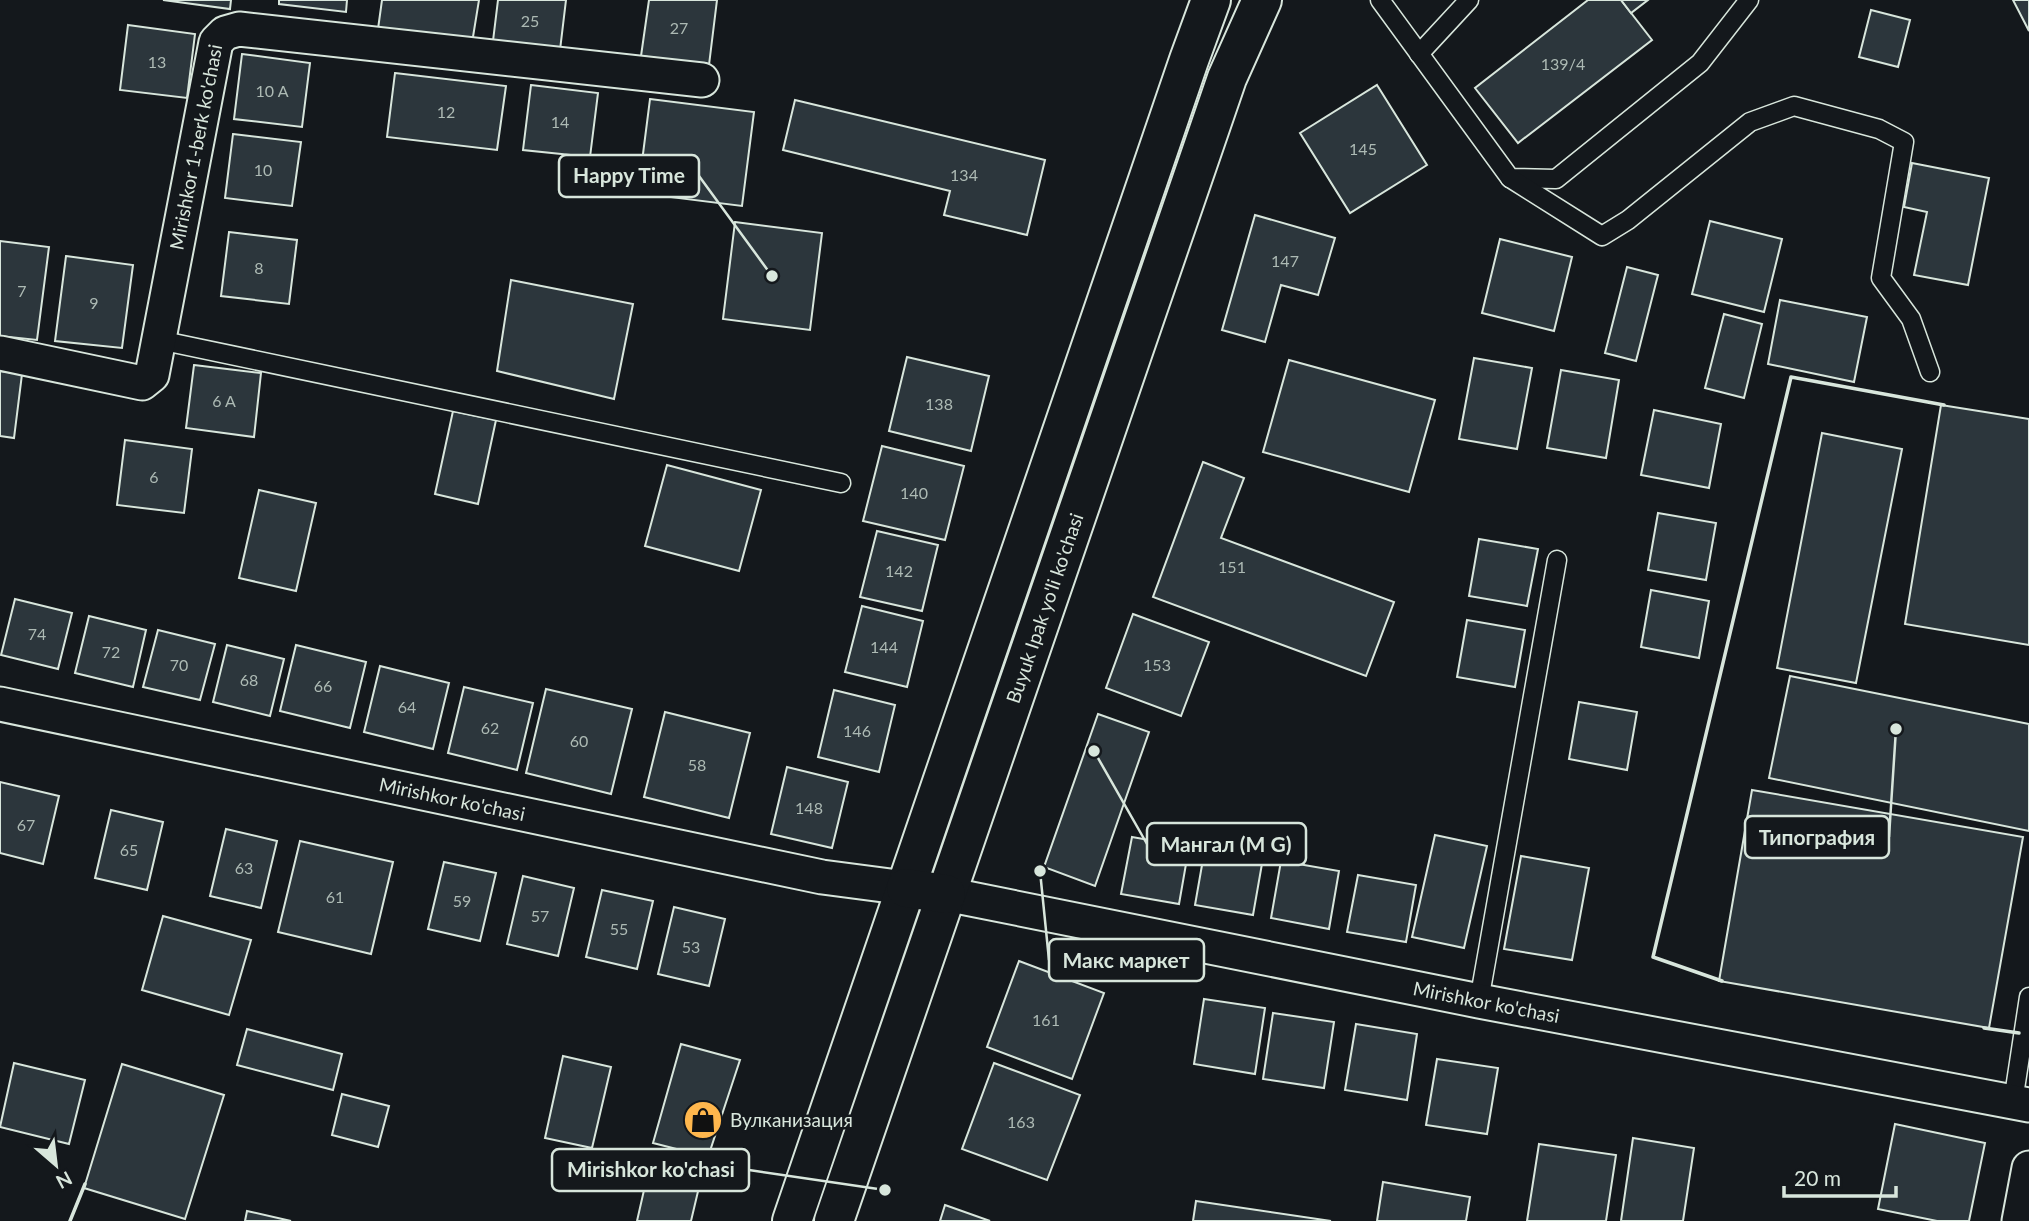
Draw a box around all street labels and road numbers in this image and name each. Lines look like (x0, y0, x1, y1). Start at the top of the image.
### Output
street label: Mirishkor 1-berk ko'chasi (164, 42, 226, 252)
street label: Buyuk Ipak yo'li ko'chasi (1001, 510, 1088, 706)
street label: Mirishkor ko'chasi (377, 772, 527, 825)
street label: Mirishkor ko'chasi (1411, 976, 1561, 1027)

